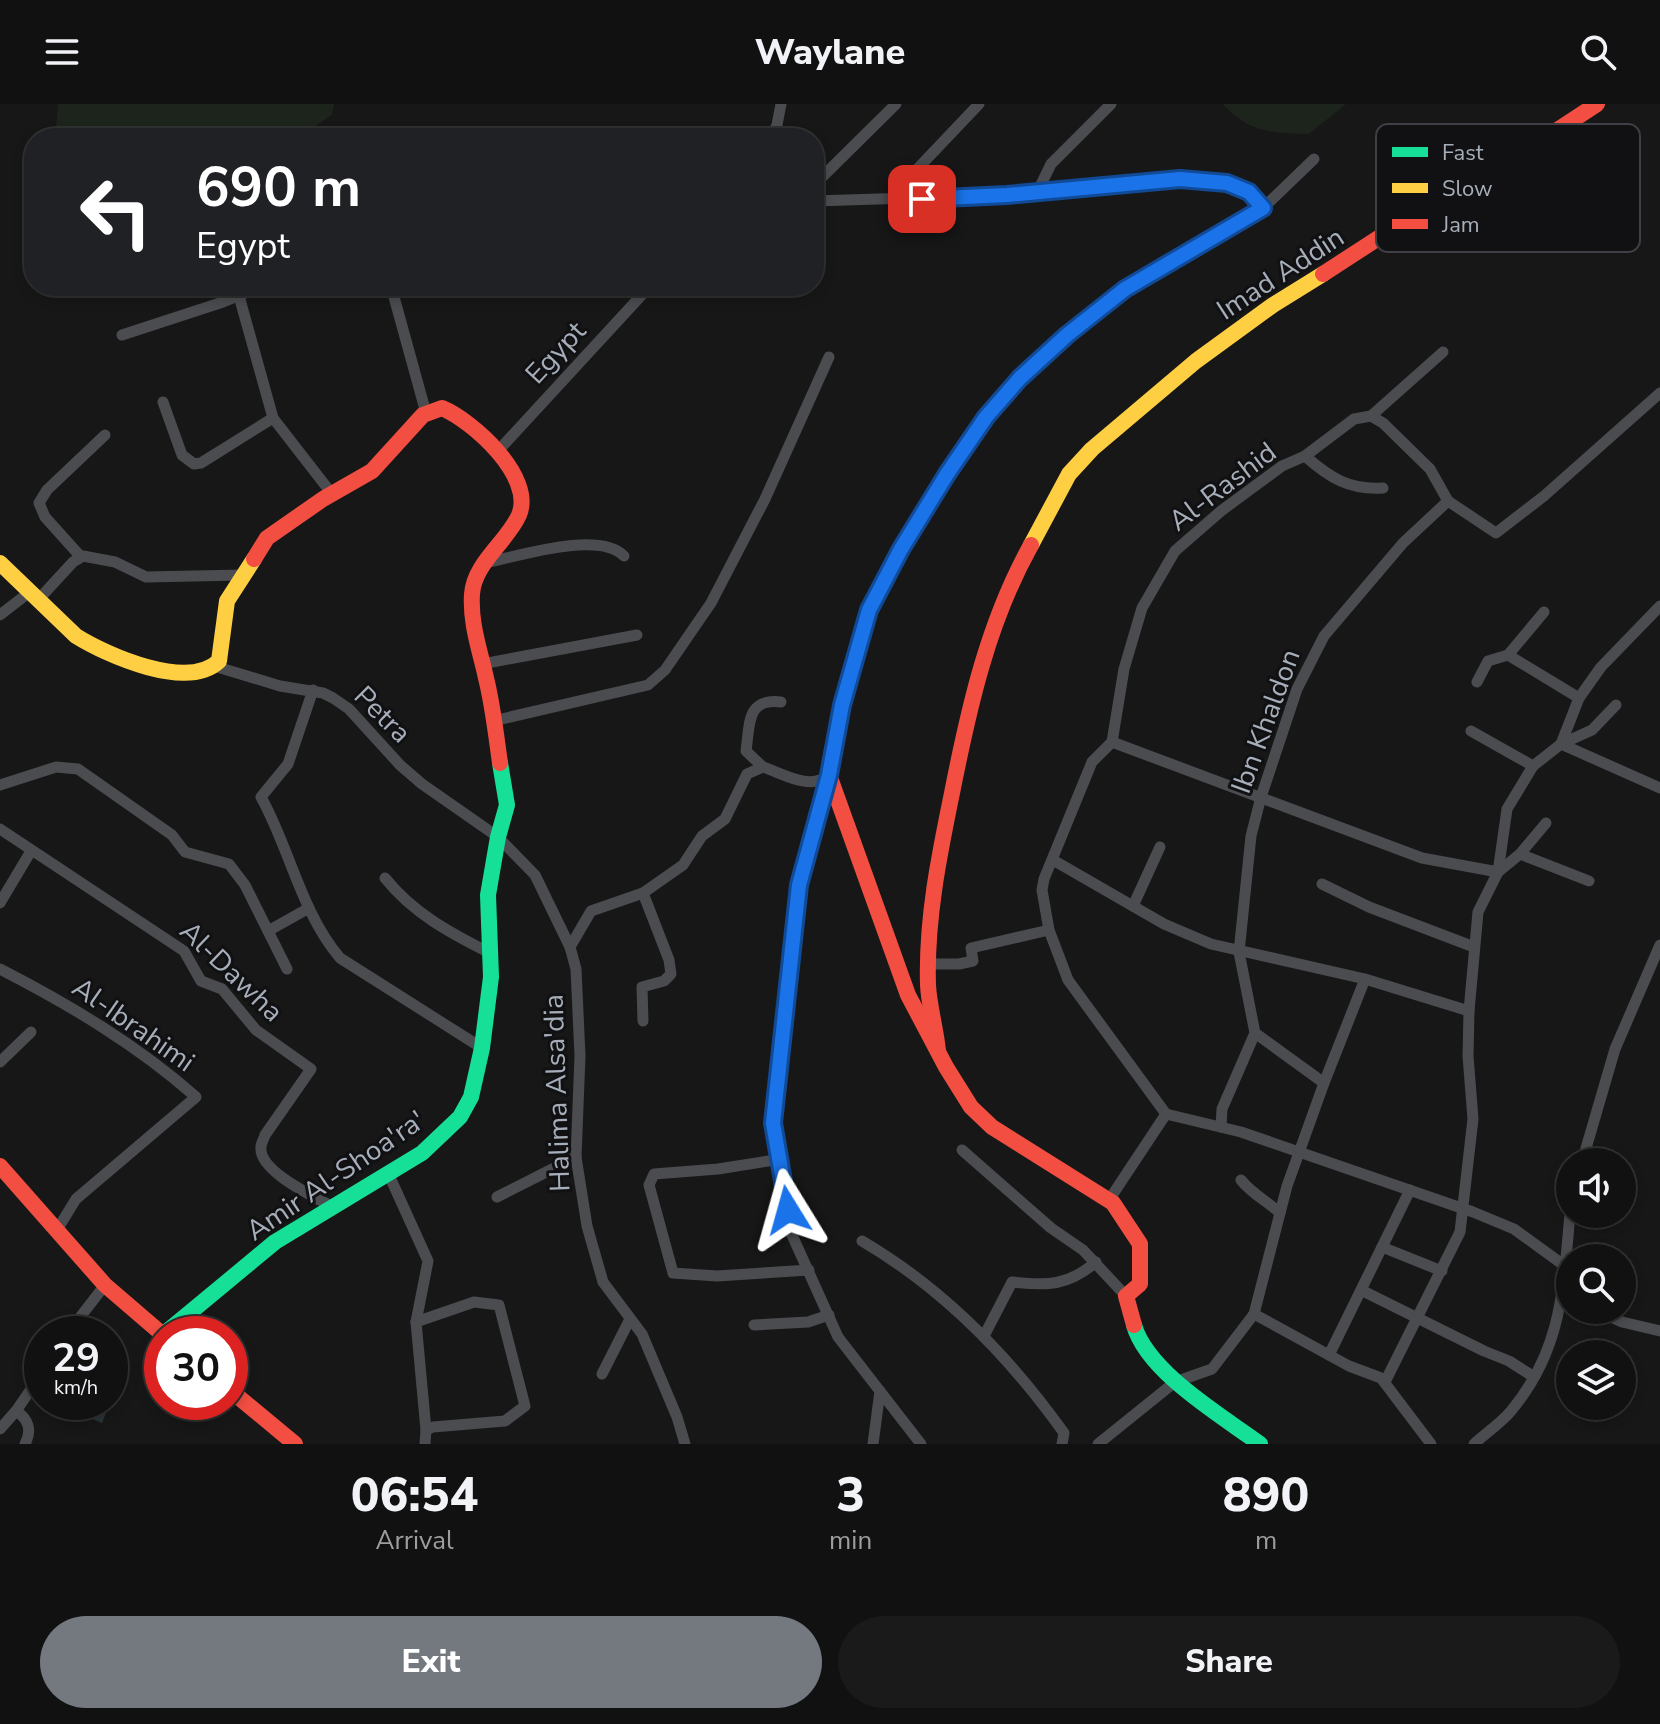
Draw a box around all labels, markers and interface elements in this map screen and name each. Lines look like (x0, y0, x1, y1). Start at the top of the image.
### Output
text: Waylane (755, 28, 905, 77)
icon: menu (40, 30, 84, 74)
icon: search (1576, 30, 1620, 74)
legend (1376, 124, 1640, 252)
text: Fast (1442, 138, 1484, 168)
text: 690 m (196, 149, 361, 226)
icon: left (64, 160, 168, 264)
pin (888, 165, 956, 233)
text: Slow (1442, 174, 1493, 204)
icon: arrive (900, 177, 944, 221)
text: Jam (1441, 210, 1480, 240)
street label: Imad Addin (1209, 218, 1352, 329)
text: Egypt (196, 222, 290, 271)
street label: Egypt (517, 313, 595, 392)
street label: Al-Rashid (1161, 434, 1284, 540)
street label: Ibn Khaldon (1222, 644, 1310, 799)
street label: Petra (345, 678, 419, 752)
street label: Al-Dawha (171, 913, 291, 1031)
street label: Al-Ibrahimi (65, 969, 202, 1081)
street label: Halima Alsa'dia (535, 994, 579, 1192)
street label: Amir Al-Shoa'ra' (238, 1102, 433, 1250)
map controls (1556, 1148, 1636, 1420)
button: sound (1556, 1148, 1636, 1228)
position arrow (746, 1168, 830, 1252)
button: search (1556, 1244, 1636, 1324)
speed limit sign: 30 (144, 1316, 248, 1420)
text: 29 (52, 1331, 100, 1385)
button: layers (1556, 1340, 1636, 1420)
text: km/h (54, 1374, 98, 1401)
text: 06:54 (351, 1462, 478, 1528)
text: 3 (836, 1462, 865, 1528)
text: 890 (1223, 1462, 1309, 1528)
text: Arrival (375, 1523, 454, 1558)
text: min (829, 1523, 872, 1558)
text: m (1255, 1523, 1277, 1558)
button: Exit (40, 1616, 822, 1708)
button: Share (838, 1616, 1620, 1708)

